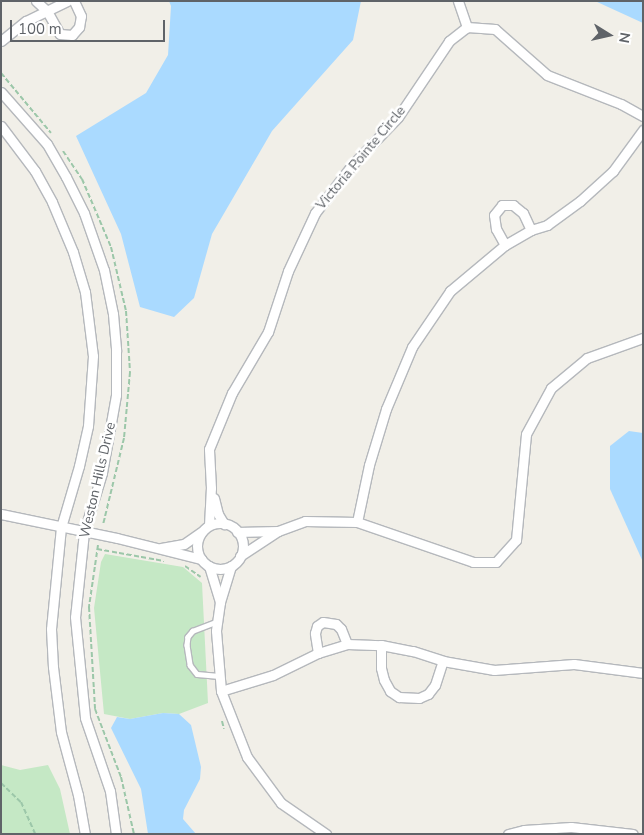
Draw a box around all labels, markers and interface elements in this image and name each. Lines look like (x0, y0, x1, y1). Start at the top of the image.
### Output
scale bar (12, 10, 168, 42)
north arrow (584, 10, 634, 60)
text: 100 m (18, 19, 62, 39)
text: N (614, 31, 635, 44)
street label: Victoria Pointe Circle (313, 103, 409, 213)
street label: Weston Hills Drive (76, 420, 120, 540)

